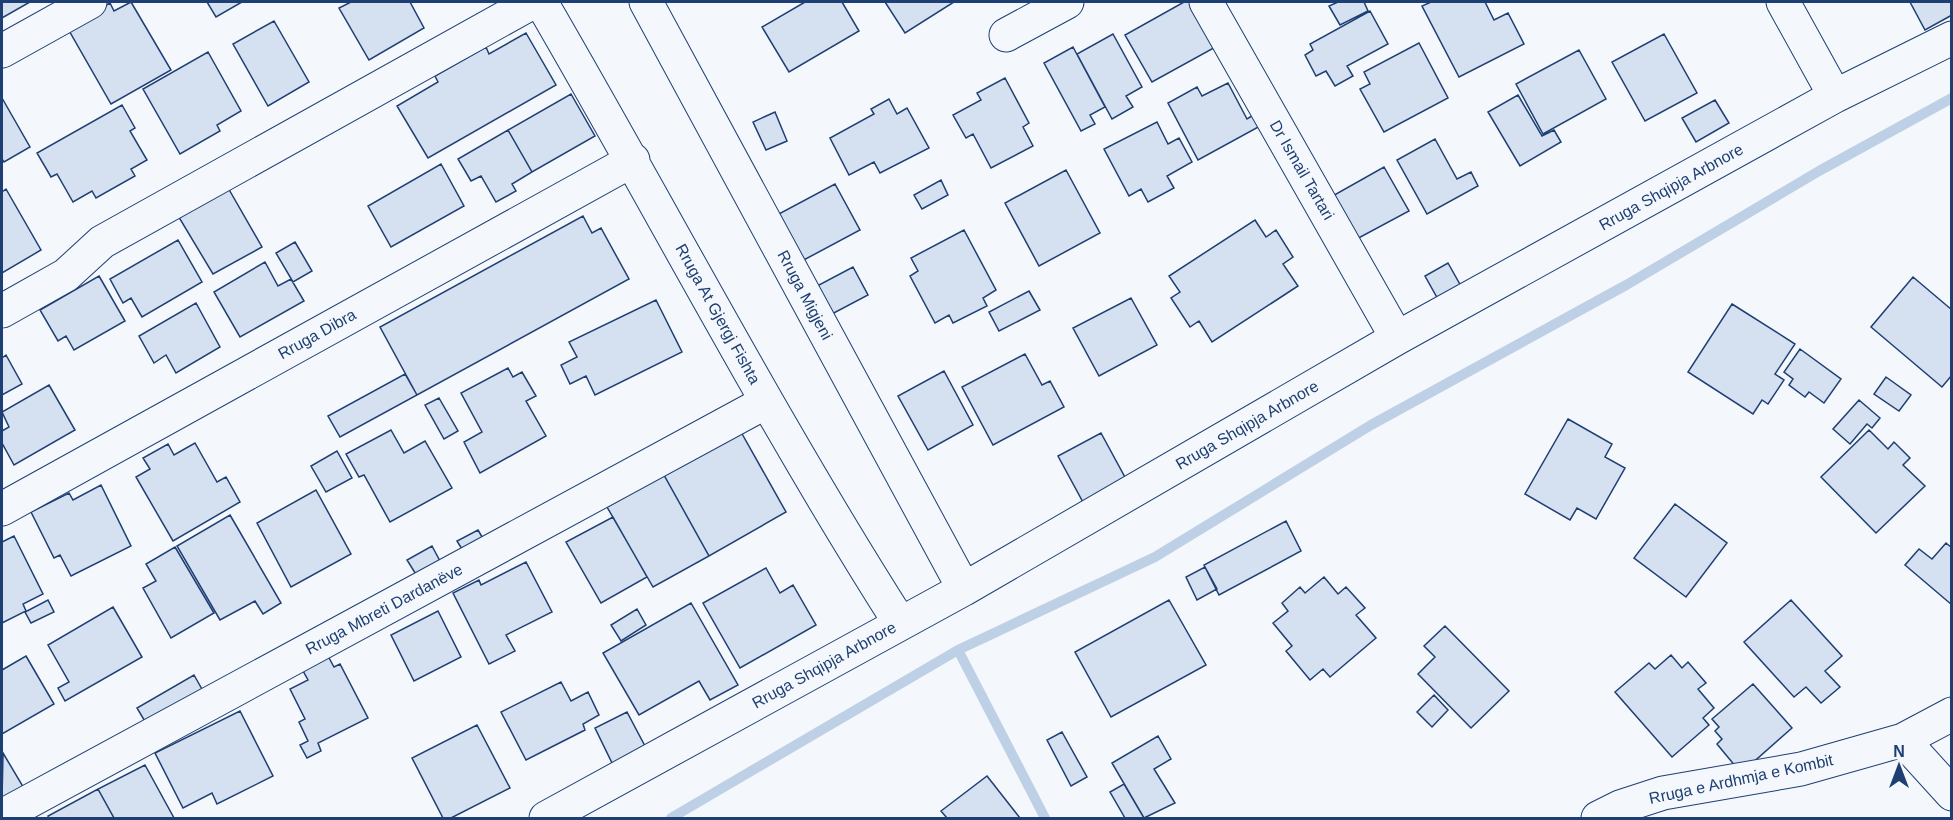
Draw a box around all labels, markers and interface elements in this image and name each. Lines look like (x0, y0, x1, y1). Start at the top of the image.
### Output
street label: Dr Ismail Tartari (1267, 117, 1337, 223)
street label: Rruga Shqipja Arbnore (1596, 140, 1746, 234)
street label: Rruga At Gjergj Fishta (672, 241, 764, 387)
street label: Rruga Migjeni (774, 247, 836, 343)
street label: Rruga Dibra (275, 306, 359, 362)
street label: Rruga Shqipja Arbnore (1173, 377, 1321, 473)
street label: Rruga Mbreti Dardanëve (303, 560, 465, 658)
street label: Rruga Shqipja Arbnore (749, 618, 899, 712)
north arrow (1869, 736, 1929, 796)
text: N (1893, 743, 1905, 760)
street label: Rruga e Ardhmja e Kombit (1647, 751, 1835, 807)

